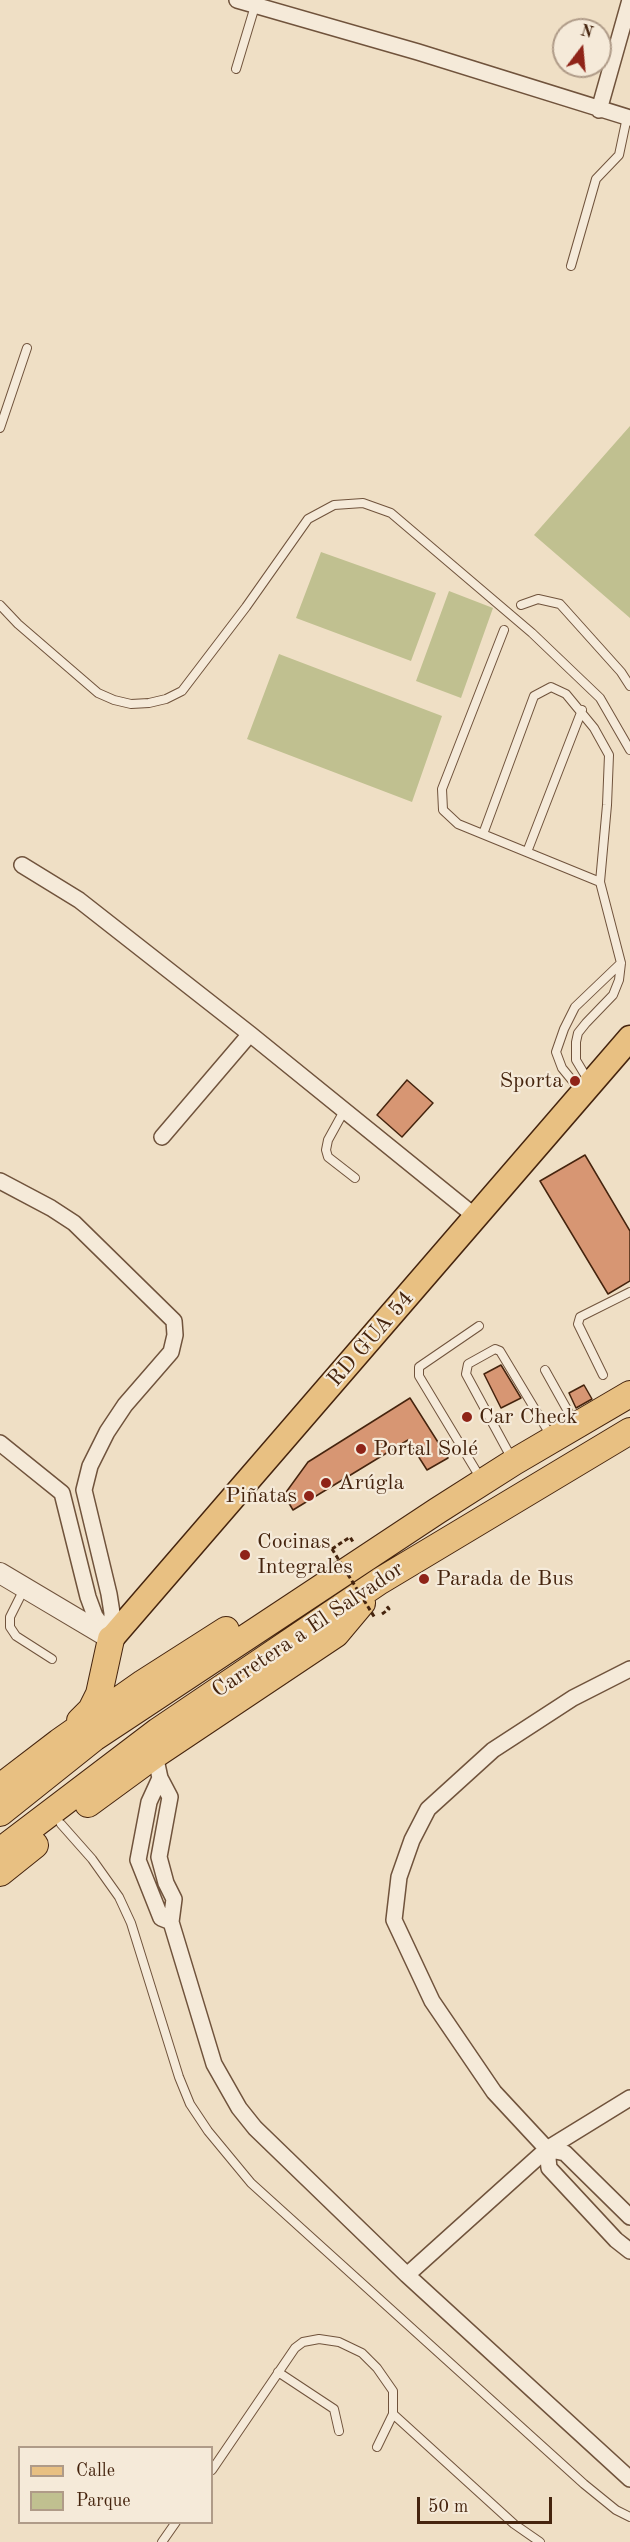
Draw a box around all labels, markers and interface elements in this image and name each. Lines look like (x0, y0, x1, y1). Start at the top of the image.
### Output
north arrow (552, 18, 612, 78)
text: N (578, 23, 594, 42)
place label: Sporta (499, 1068, 563, 1094)
marker: Sporta (568, 1074, 582, 1088)
street label: RD GUA 54 (322, 1286, 420, 1392)
place label: Car Check (479, 1404, 578, 1430)
marker: Car Check (460, 1410, 474, 1424)
place label: Portal Solé (373, 1436, 478, 1462)
marker: Portal Solé (354, 1442, 368, 1456)
place label: Arúgla (338, 1470, 404, 1496)
marker: Arúgla (319, 1476, 333, 1490)
place label: Piñatas (225, 1483, 297, 1509)
marker: Piñatas (302, 1489, 316, 1503)
place label: Cocinas Integrales (257, 1529, 353, 1580)
marker: Cocinas Integrales (238, 1548, 252, 1562)
street label: Carretera a El Salvador (207, 1556, 409, 1704)
place label: Parada de Bus (436, 1566, 573, 1592)
marker: Parada de Bus (417, 1572, 431, 1586)
legend (18, 2446, 213, 2524)
text: Calle (76, 2462, 115, 2480)
scale bar (420, 2485, 555, 2523)
text: Parque (76, 2492, 131, 2510)
text: 50 m (428, 2498, 468, 2516)

